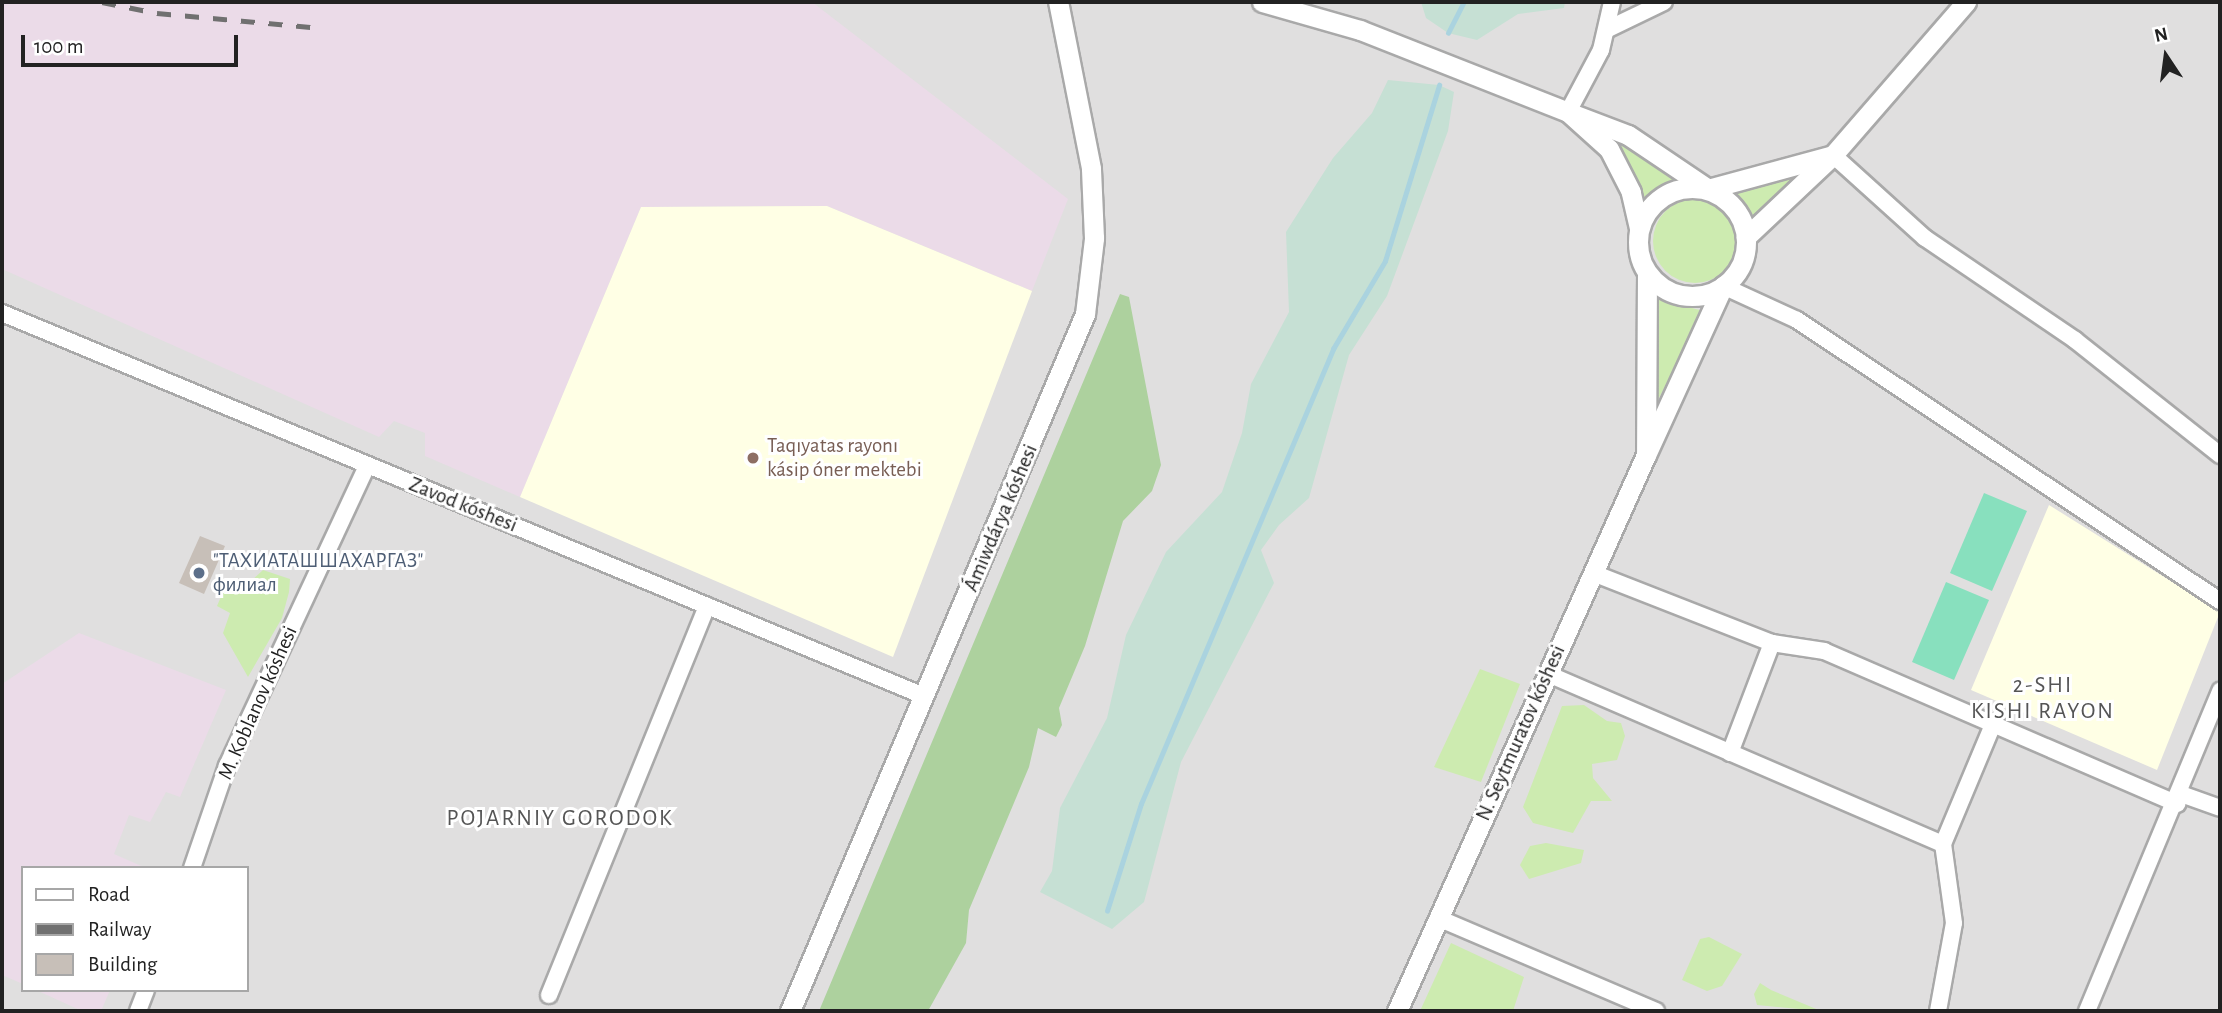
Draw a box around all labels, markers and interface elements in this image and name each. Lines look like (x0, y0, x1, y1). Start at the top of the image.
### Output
scale bar (24, 21, 242, 65)
north arrow (2131, 21, 2201, 91)
text: N (2153, 24, 2170, 46)
text: 100 m (34, 36, 84, 57)
place label: Taqıyatas rayonı kásip óner mektebi (767, 433, 922, 483)
street label: Ámiwdárya kóshesi (959, 441, 1043, 595)
marker: Taqıyatas rayonı kásip óner mektebi (745, 450, 761, 466)
street label: Zavod kóshesi (405, 472, 521, 538)
place label: "ТАХИАТАШШАХАРГАЗ" филиал (213, 548, 423, 598)
marker: "ТАХИАТАШШАХАРГАЗ" филиал (191, 565, 207, 581)
street label: M. Koblanov kóshesi (213, 622, 303, 784)
street label: N. Seytmuratov kóshesi (1471, 641, 1571, 825)
district label: 2-SHI KISHI RAYON (1972, 672, 2114, 726)
district label: POJARNIY GORODOK (448, 805, 672, 833)
legend (21, 866, 248, 992)
text: Road (88, 884, 130, 905)
text: Railway (88, 919, 151, 940)
text: Building (88, 954, 157, 975)

